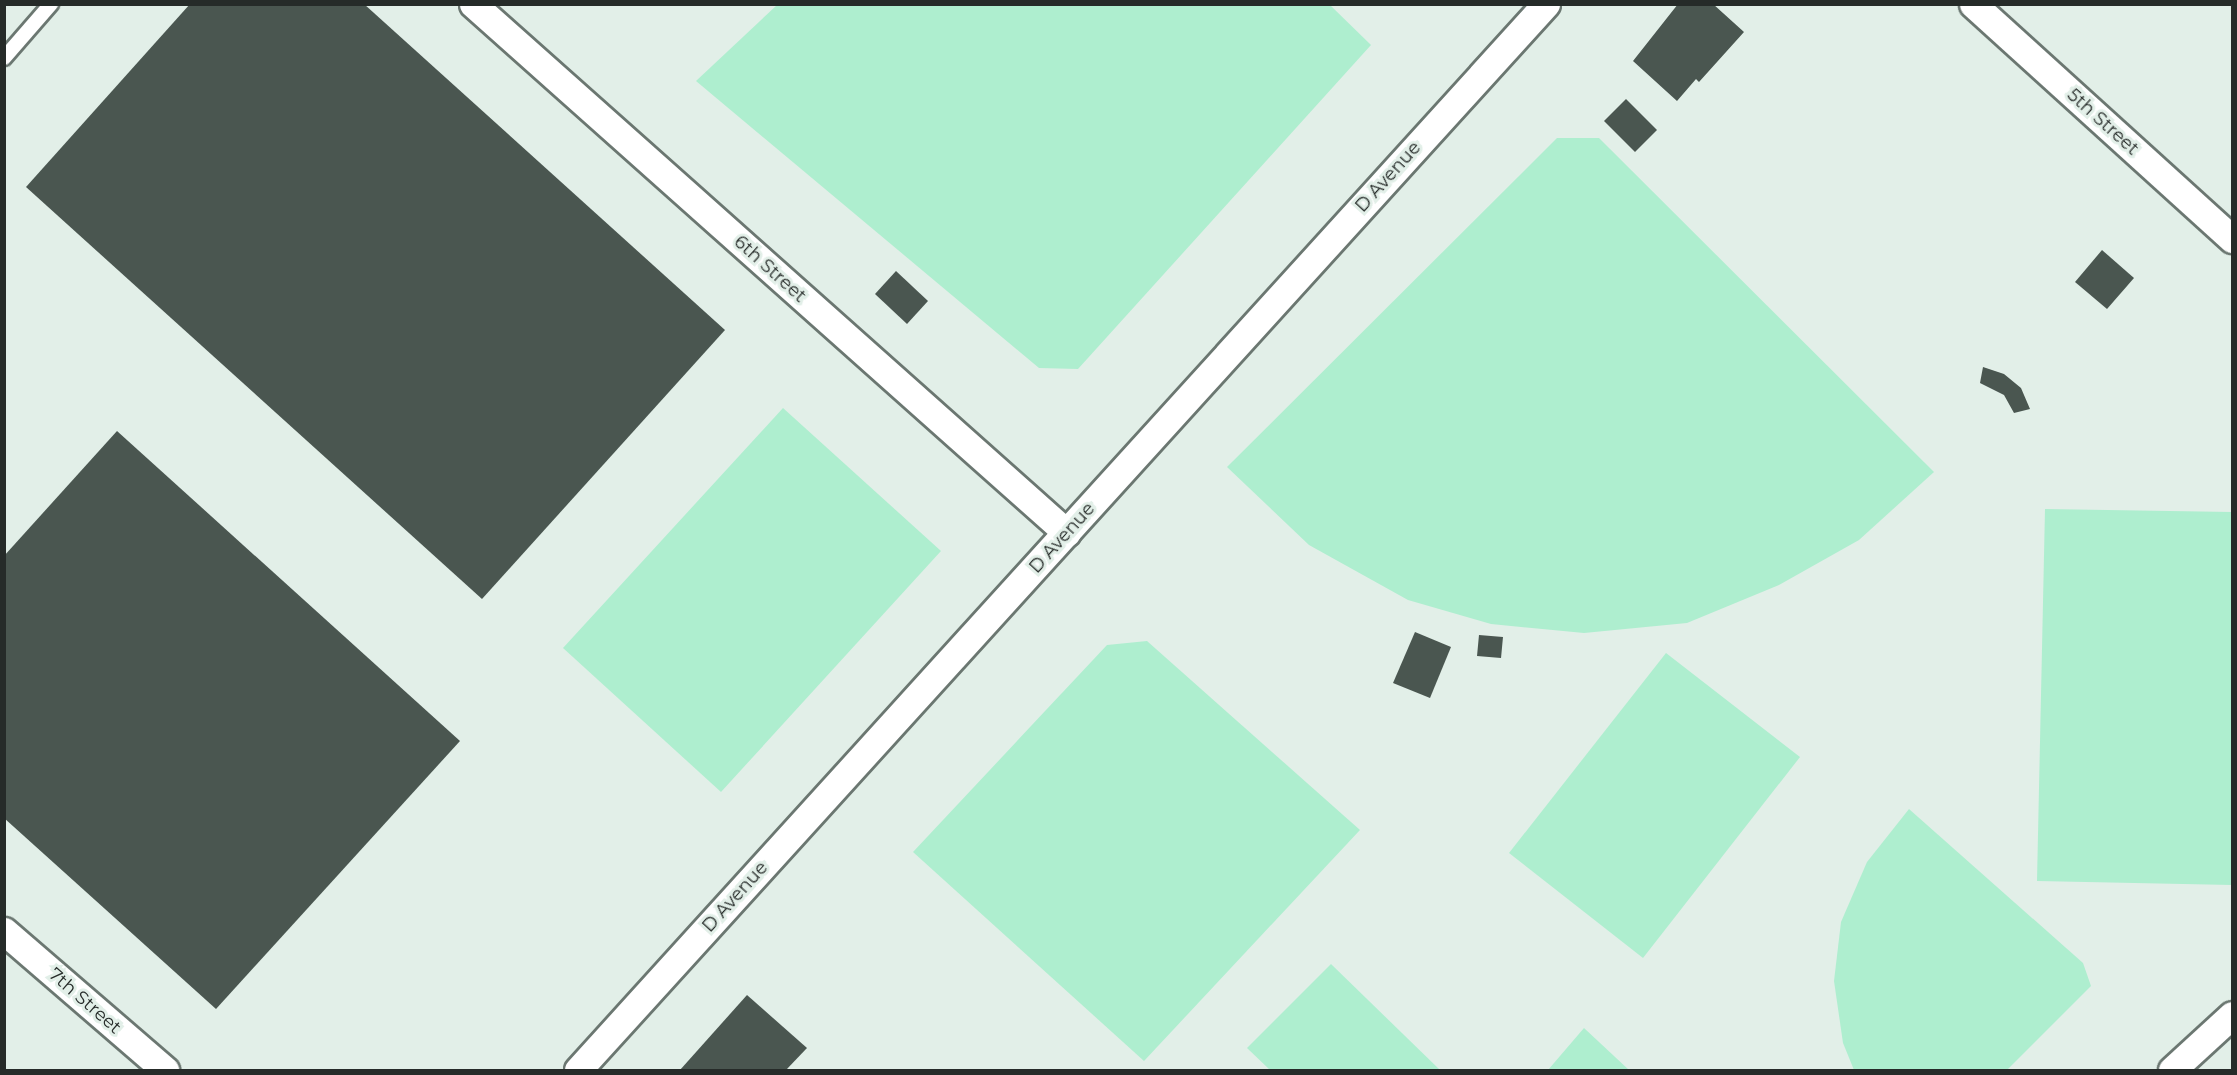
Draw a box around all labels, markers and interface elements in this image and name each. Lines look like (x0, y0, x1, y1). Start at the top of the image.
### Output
street label: 5th Street (2063, 84, 2143, 160)
street label: D Avenue (1351, 137, 1425, 217)
street label: 6th Street (729, 231, 811, 307)
street label: D Avenue (1025, 498, 1099, 578)
street label: D Avenue (698, 857, 772, 937)
street label: 7th Street (44, 964, 126, 1038)

